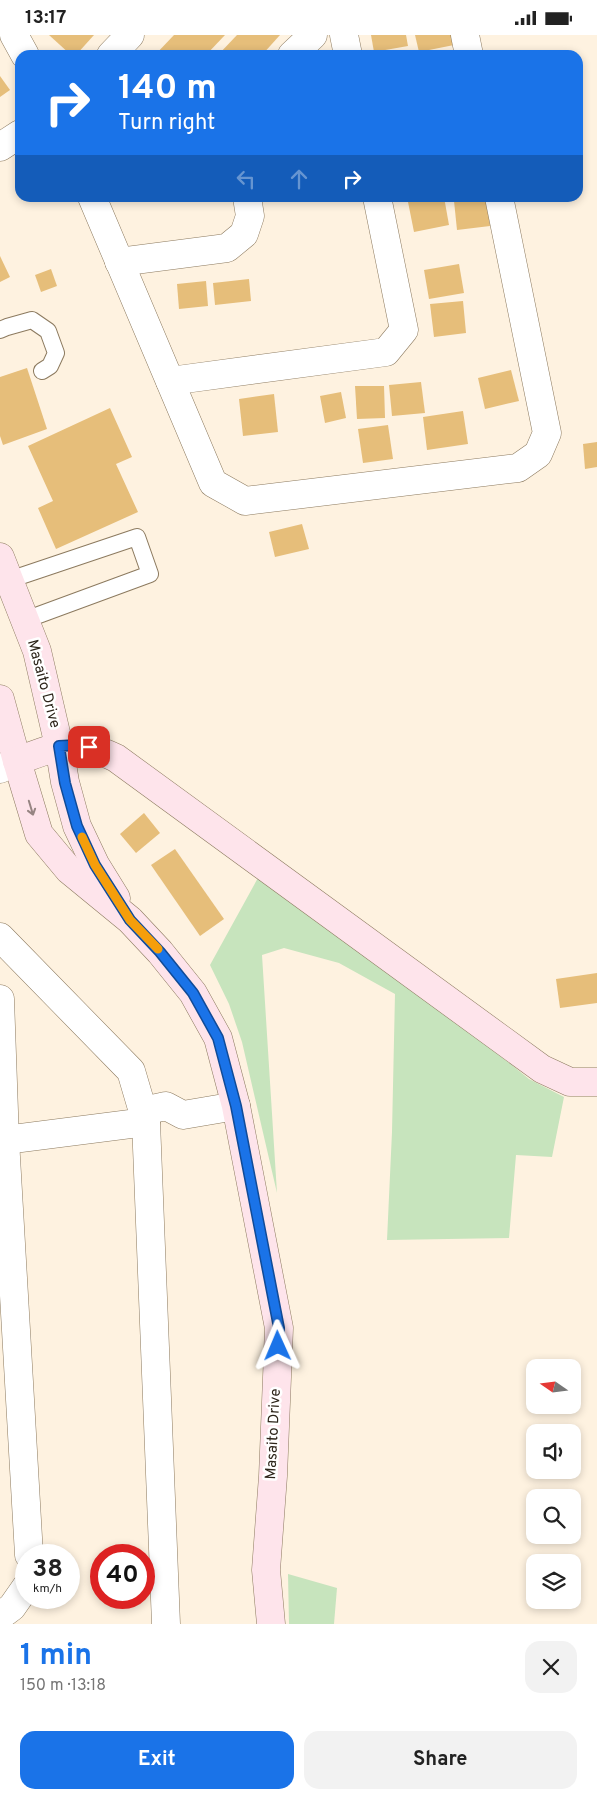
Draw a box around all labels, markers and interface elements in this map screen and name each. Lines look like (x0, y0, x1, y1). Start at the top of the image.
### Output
text: 13:17 (25, 6, 66, 30)
text: 140 m (118, 67, 217, 111)
icon: right (35, 70, 100, 135)
text: Turn right (118, 110, 215, 137)
icon: left (232, 165, 260, 193)
icon: ahead (285, 165, 313, 193)
icon: right (338, 165, 366, 193)
street label: Masaito Drive (22, 638, 64, 730)
pin (68, 726, 110, 768)
icon: arrive (75, 733, 103, 761)
one-way arrow (27, 799, 37, 815)
position arrow (251, 1319, 303, 1371)
north arrow (526, 1359, 581, 1414)
map controls (526, 1359, 581, 1609)
street label: Masaito Drive (262, 1388, 286, 1480)
button: sound (526, 1424, 581, 1479)
button: search (526, 1489, 581, 1544)
speed limit sign: 40 (90, 1544, 155, 1609)
text: 38 (32, 1554, 63, 1586)
button: layers (526, 1554, 581, 1609)
text: km/h (33, 1581, 62, 1597)
text: 1 min (20, 1638, 92, 1675)
button: close (525, 1641, 577, 1693)
text: 150 m · 13:18 (20, 1676, 106, 1696)
button: Exit (20, 1731, 294, 1789)
button: Share (304, 1731, 577, 1789)

